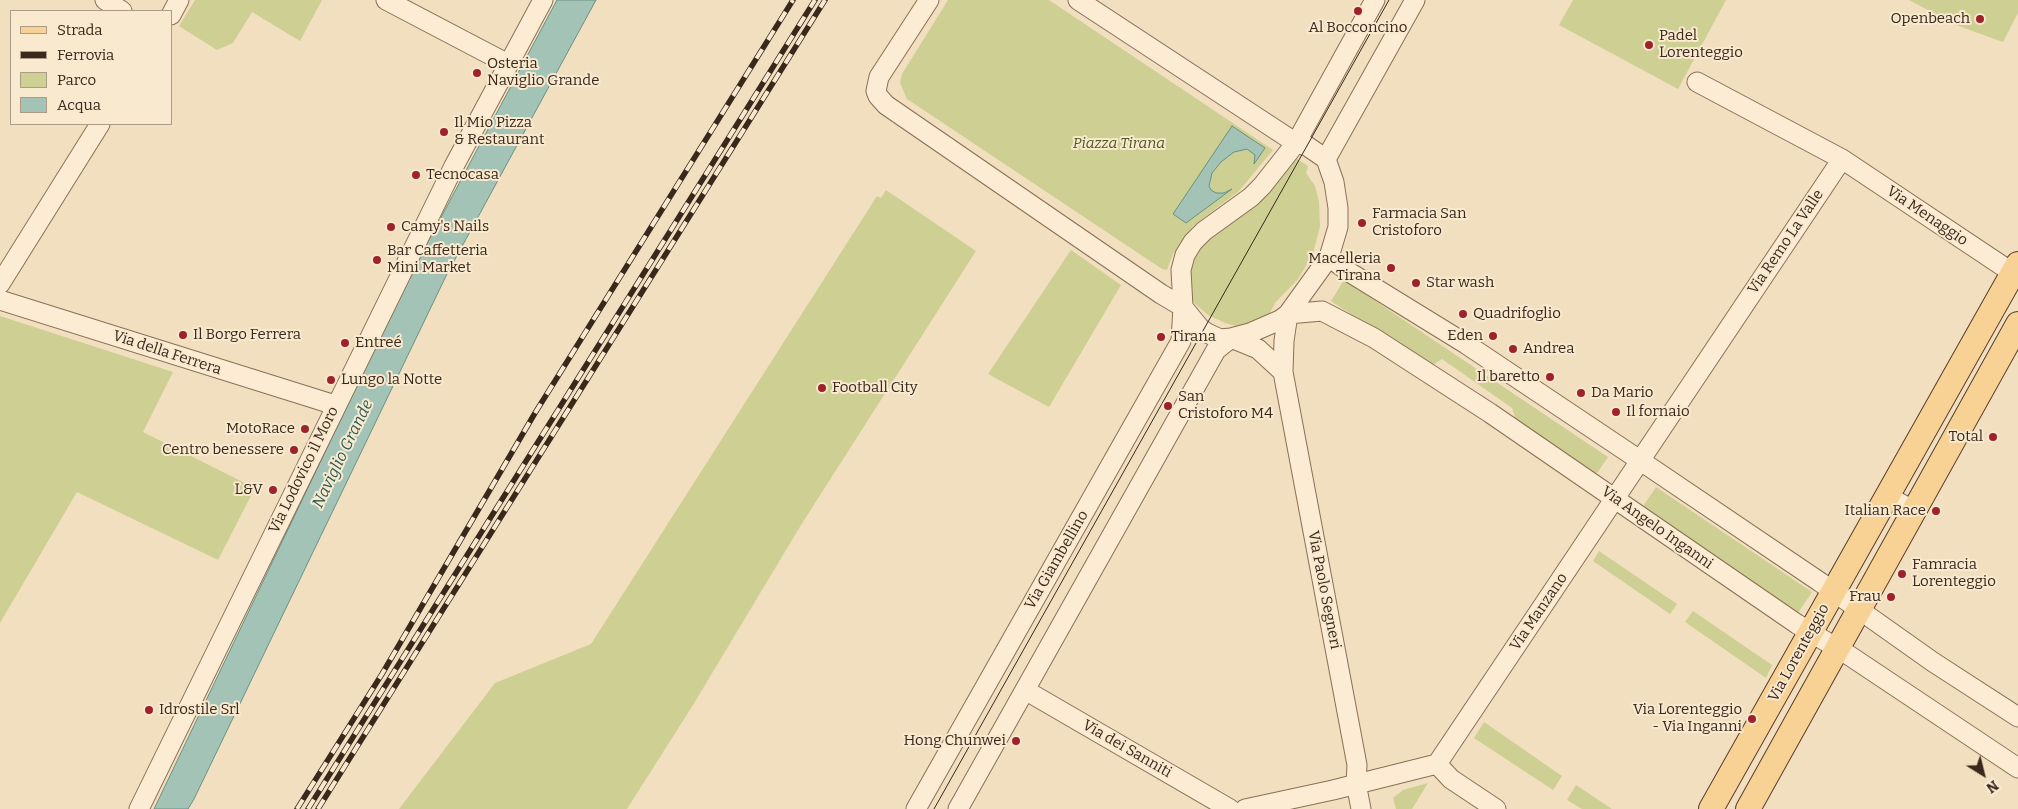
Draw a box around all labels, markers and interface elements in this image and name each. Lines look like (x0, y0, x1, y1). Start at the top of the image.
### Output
marker: Al Bocconcino (1352, 5, 1364, 17)
legend (10, 10, 172, 125)
place label: Openbeach (1891, 10, 1970, 28)
marker: Openbeach (1974, 13, 1986, 25)
place label: Al Bocconcino (1309, 19, 1407, 37)
text: Strada (57, 21, 103, 39)
place label: Padel Lorenteggio (1659, 27, 1743, 62)
marker: Padel Lorenteggio (1643, 39, 1655, 51)
text: Ferrovia (57, 46, 114, 64)
place label: Osteria Naviglio Grande (487, 55, 599, 90)
marker: Osteria Naviglio Grande (471, 67, 483, 79)
text: Parco (57, 71, 96, 89)
text: Acqua (57, 96, 101, 114)
place label: Il Mio Pizza & Restaurant (454, 114, 544, 149)
marker: Il Mio Pizza & Restaurant (438, 126, 450, 138)
park label: Piazza Tirana (1073, 135, 1165, 153)
place label: Tecnocasa (426, 166, 499, 184)
marker: Tecnocasa (410, 169, 422, 181)
street label: Via Menaggio (1883, 182, 1971, 250)
street label: Via Remo La Valle (1744, 186, 1828, 298)
place label: Farmacia San Cristoforo (1372, 205, 1466, 240)
marker: Farmacia San Cristoforo (1356, 217, 1368, 229)
place label: Camy's Nails (401, 218, 489, 236)
marker: Camy's Nails (385, 221, 397, 233)
place label: Bar Caffetteria Mini Market (387, 242, 488, 277)
place label: Macelleria Tirana (1308, 250, 1381, 285)
marker: Bar Caffetteria Mini Market (371, 254, 383, 266)
marker: Macelleria Tirana (1385, 262, 1397, 274)
place label: Star wash (1426, 274, 1494, 292)
marker: Star wash (1410, 277, 1422, 289)
place label: Quadrifoglio (1473, 305, 1561, 323)
marker: Quadrifoglio (1457, 308, 1469, 320)
place label: Il Borgo Ferrera (193, 326, 301, 344)
street label: Via della Ferrera (110, 327, 224, 379)
place label: Eden (1447, 327, 1483, 345)
place label: Tirana (1171, 328, 1216, 346)
marker: Il Borgo Ferrera (177, 329, 189, 341)
marker: Eden (1487, 330, 1499, 342)
marker: Tirana (1155, 331, 1167, 343)
place label: Entreé (355, 334, 402, 352)
marker: Entreé (339, 337, 351, 349)
place label: Andrea (1523, 340, 1574, 358)
marker: Andrea (1507, 343, 1519, 355)
place label: Il baretto (1477, 368, 1540, 386)
place label: Lungo la Notte (341, 371, 442, 389)
marker: Il baretto (1544, 371, 1556, 383)
marker: Lungo la Notte (325, 374, 337, 386)
place label: Football City (832, 379, 918, 397)
marker: Football City (816, 382, 828, 394)
place label: Da Mario (1591, 384, 1653, 402)
marker: Da Mario (1575, 387, 1587, 399)
place label: San Cristoforo M4 (1178, 388, 1273, 423)
water label: Naviglio Grande (309, 397, 377, 511)
marker: San Cristoforo M4 (1162, 400, 1174, 412)
place label: Il fornaio (1626, 403, 1690, 421)
street label: Via Lodovico il Moro (265, 404, 343, 536)
marker: Il fornaio (1610, 406, 1622, 418)
place label: MotoRace (226, 420, 295, 438)
marker: MotoRace (299, 423, 311, 435)
place label: Total (1949, 428, 1983, 446)
marker: Total (1987, 431, 1999, 443)
place label: Centro benessere (162, 441, 284, 459)
marker: Centro benessere (288, 444, 300, 456)
place label: L&V (235, 481, 263, 499)
street label: Via Angelo Inganni (1598, 483, 1716, 573)
marker: L&V (267, 484, 279, 496)
place label: Italian Race (1844, 502, 1926, 520)
marker: Italian Race (1930, 505, 1942, 517)
street label: Via Giambellino (1021, 507, 1093, 613)
street label: Via Paolo Segneri (1304, 529, 1344, 651)
place label: Famracia Lorenteggio (1912, 556, 1996, 591)
marker: Famracia Lorenteggio (1896, 568, 1908, 580)
street label: Via Manzano (1507, 570, 1571, 654)
place label: Frau (1849, 588, 1881, 606)
marker: Frau (1885, 591, 1897, 603)
street label: Via Lorenteggio (1765, 601, 1833, 705)
place label: Idrostile Srl (159, 701, 240, 719)
place label: Via Lorenteggio - Via Inganni (1633, 701, 1742, 736)
marker: Idrostile Srl (143, 704, 155, 716)
marker: Via Lorenteggio - Via Inganni (1746, 713, 1758, 725)
street label: Via dei Sanniti (1079, 716, 1175, 782)
place label: Hong Chunwei (903, 732, 1006, 750)
marker: Hong Chunwei (1010, 735, 1022, 747)
north arrow (1958, 749, 2008, 799)
text: N (1983, 776, 2001, 797)

